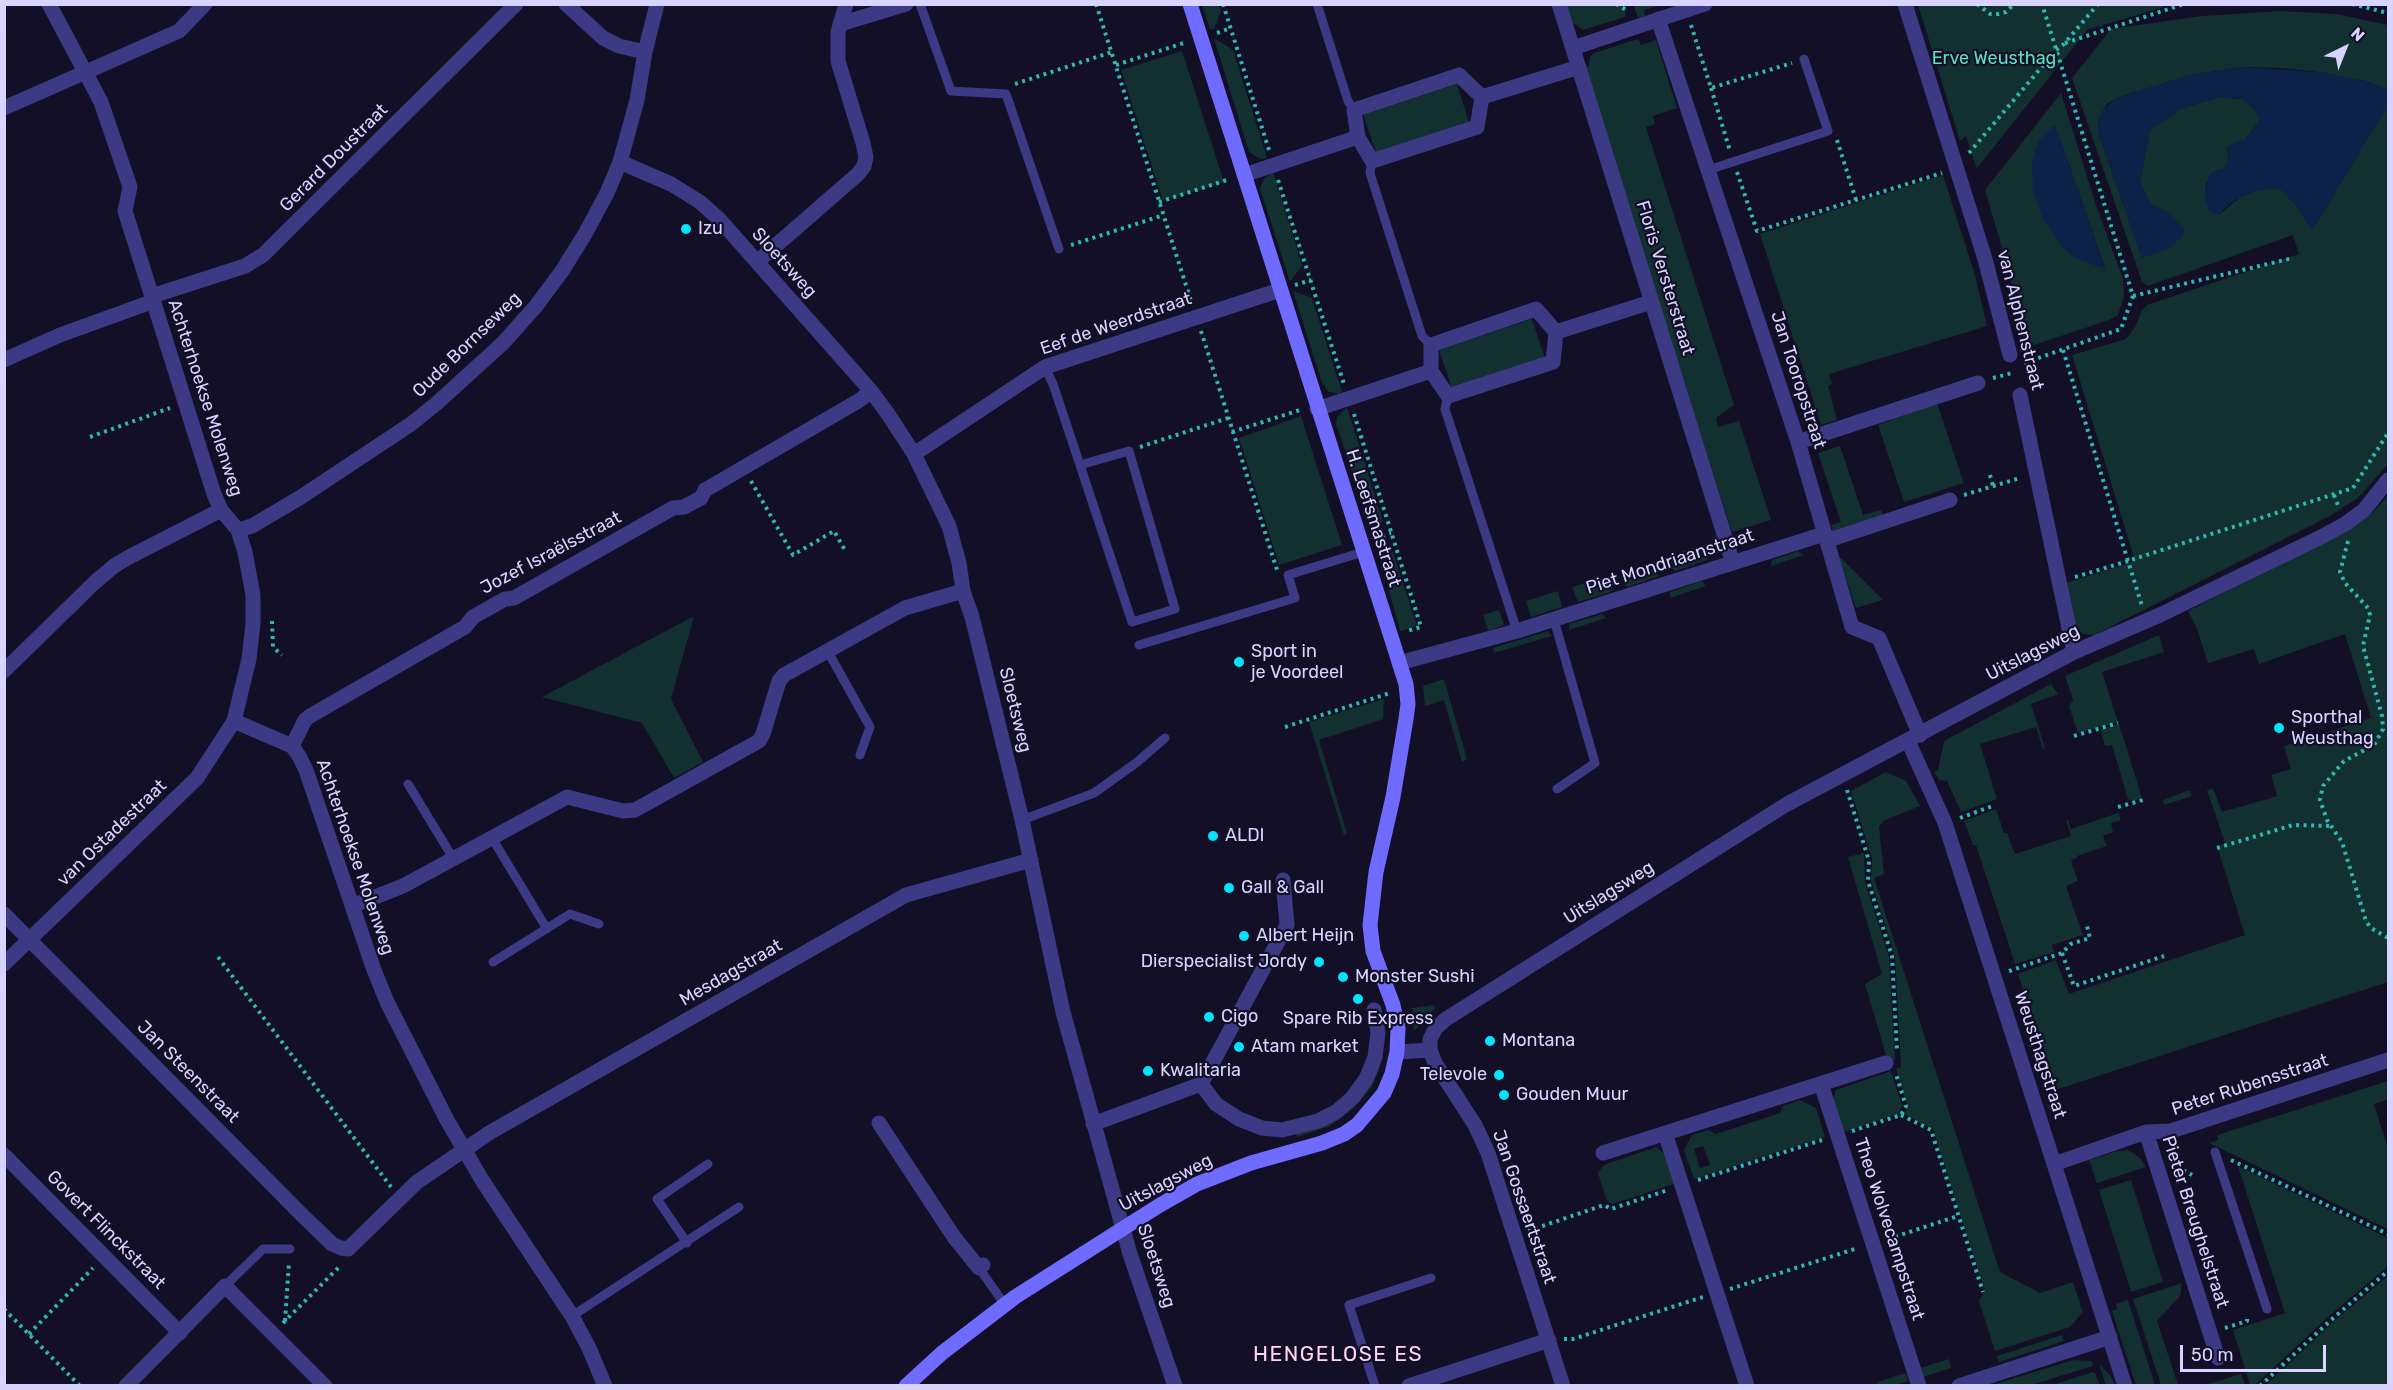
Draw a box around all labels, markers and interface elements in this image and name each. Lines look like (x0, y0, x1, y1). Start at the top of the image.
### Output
north arrow (2315, 18, 2375, 78)
text: N (2347, 24, 2368, 45)
park label: Erve Weusthag (1932, 48, 2056, 70)
street label: Gerard Doustraat (275, 99, 393, 217)
street label: Floris Versterstraat (1631, 198, 1699, 358)
place label: Izu (698, 218, 723, 240)
marker: Izu (679, 222, 693, 236)
street label: Sloetsweg (747, 223, 821, 303)
street label: van Alphenstraat (1992, 248, 2048, 392)
street label: Oude Bornseweg (408, 288, 526, 402)
street label: Eef de Weerdstraat (1037, 288, 1195, 360)
street label: Achterhoekse Molenweg (163, 297, 247, 499)
street label: Jan Tooropstraat (1766, 308, 1830, 452)
street label: H. Leefsmastraat (1341, 446, 1405, 590)
street label: Jozef Israëlsstraat (477, 507, 625, 599)
street label: Piet Mondriaanstraat (1583, 525, 1757, 599)
street label: Uitslagsweg (1983, 620, 2083, 686)
place label: Sport in je Voordeel (1251, 641, 1343, 684)
marker: Sport in je Voordeel (1232, 655, 1246, 669)
street label: Sloetsweg (994, 665, 1036, 755)
place label: Sporthal Weusthag (2291, 707, 2374, 750)
marker: Sporthal Weusthag (2272, 721, 2286, 735)
street label: Achterhoekse Molenweg (311, 756, 399, 958)
street label: van Ostadestraat (53, 775, 171, 891)
place label: ALDI (1225, 825, 1265, 847)
marker: ALDI (1206, 829, 1220, 843)
street label: Uitslagsweg (1560, 857, 1658, 929)
place label: Gall & Gall (1241, 877, 1324, 899)
marker: Gall & Gall (1222, 881, 1236, 895)
place label: Albert Heijn (1256, 925, 1354, 947)
marker: Albert Heijn (1237, 929, 1251, 943)
street label: Mesdagstraat (676, 935, 786, 1011)
place label: Dierspecialist Jordy (1141, 951, 1307, 973)
marker: Dierspecialist Jordy (1312, 955, 1326, 969)
place label: Monster Sushi (1355, 966, 1475, 988)
marker: Monster Sushi (1336, 970, 1350, 984)
street label: Weusthagstraat (2009, 989, 2071, 1121)
marker: Spare Rib Express (1351, 992, 1365, 1006)
place label: Cigo (1221, 1006, 1258, 1028)
place label: Spare Rib Express (1283, 1008, 1433, 1030)
marker: Cigo (1202, 1010, 1216, 1024)
street label: Jan Steenstraat (132, 1016, 244, 1128)
place label: Montana (1502, 1030, 1575, 1052)
marker: Montana (1483, 1034, 1497, 1048)
place label: Atam market (1251, 1036, 1359, 1058)
marker: Atam market (1232, 1040, 1246, 1054)
street label: Peter Rubensstraat (2169, 1050, 2331, 1120)
place label: Kwalitaria (1160, 1060, 1241, 1082)
marker: Kwalitaria (1141, 1064, 1155, 1078)
place label: Televole (1420, 1064, 1487, 1086)
marker: Televole (1492, 1068, 1506, 1082)
place label: Gouden Muur (1516, 1084, 1628, 1106)
marker: Gouden Muur (1497, 1088, 1511, 1102)
street label: Jan Gossaertstraat (1488, 1127, 1560, 1287)
street label: Pieter Breughelstraat (2157, 1133, 2233, 1311)
street label: Theo Wolvecampstraat (1849, 1135, 1929, 1323)
street label: Uitslagsweg (1116, 1149, 1216, 1217)
street label: Govert Flinckstraat (42, 1166, 170, 1294)
street label: Sloetsweg (1132, 1221, 1180, 1311)
scale bar (2183, 1333, 2328, 1371)
district label: HENGELOSE ES (1253, 1342, 1423, 1368)
text: 50 m (2191, 1344, 2234, 1366)

